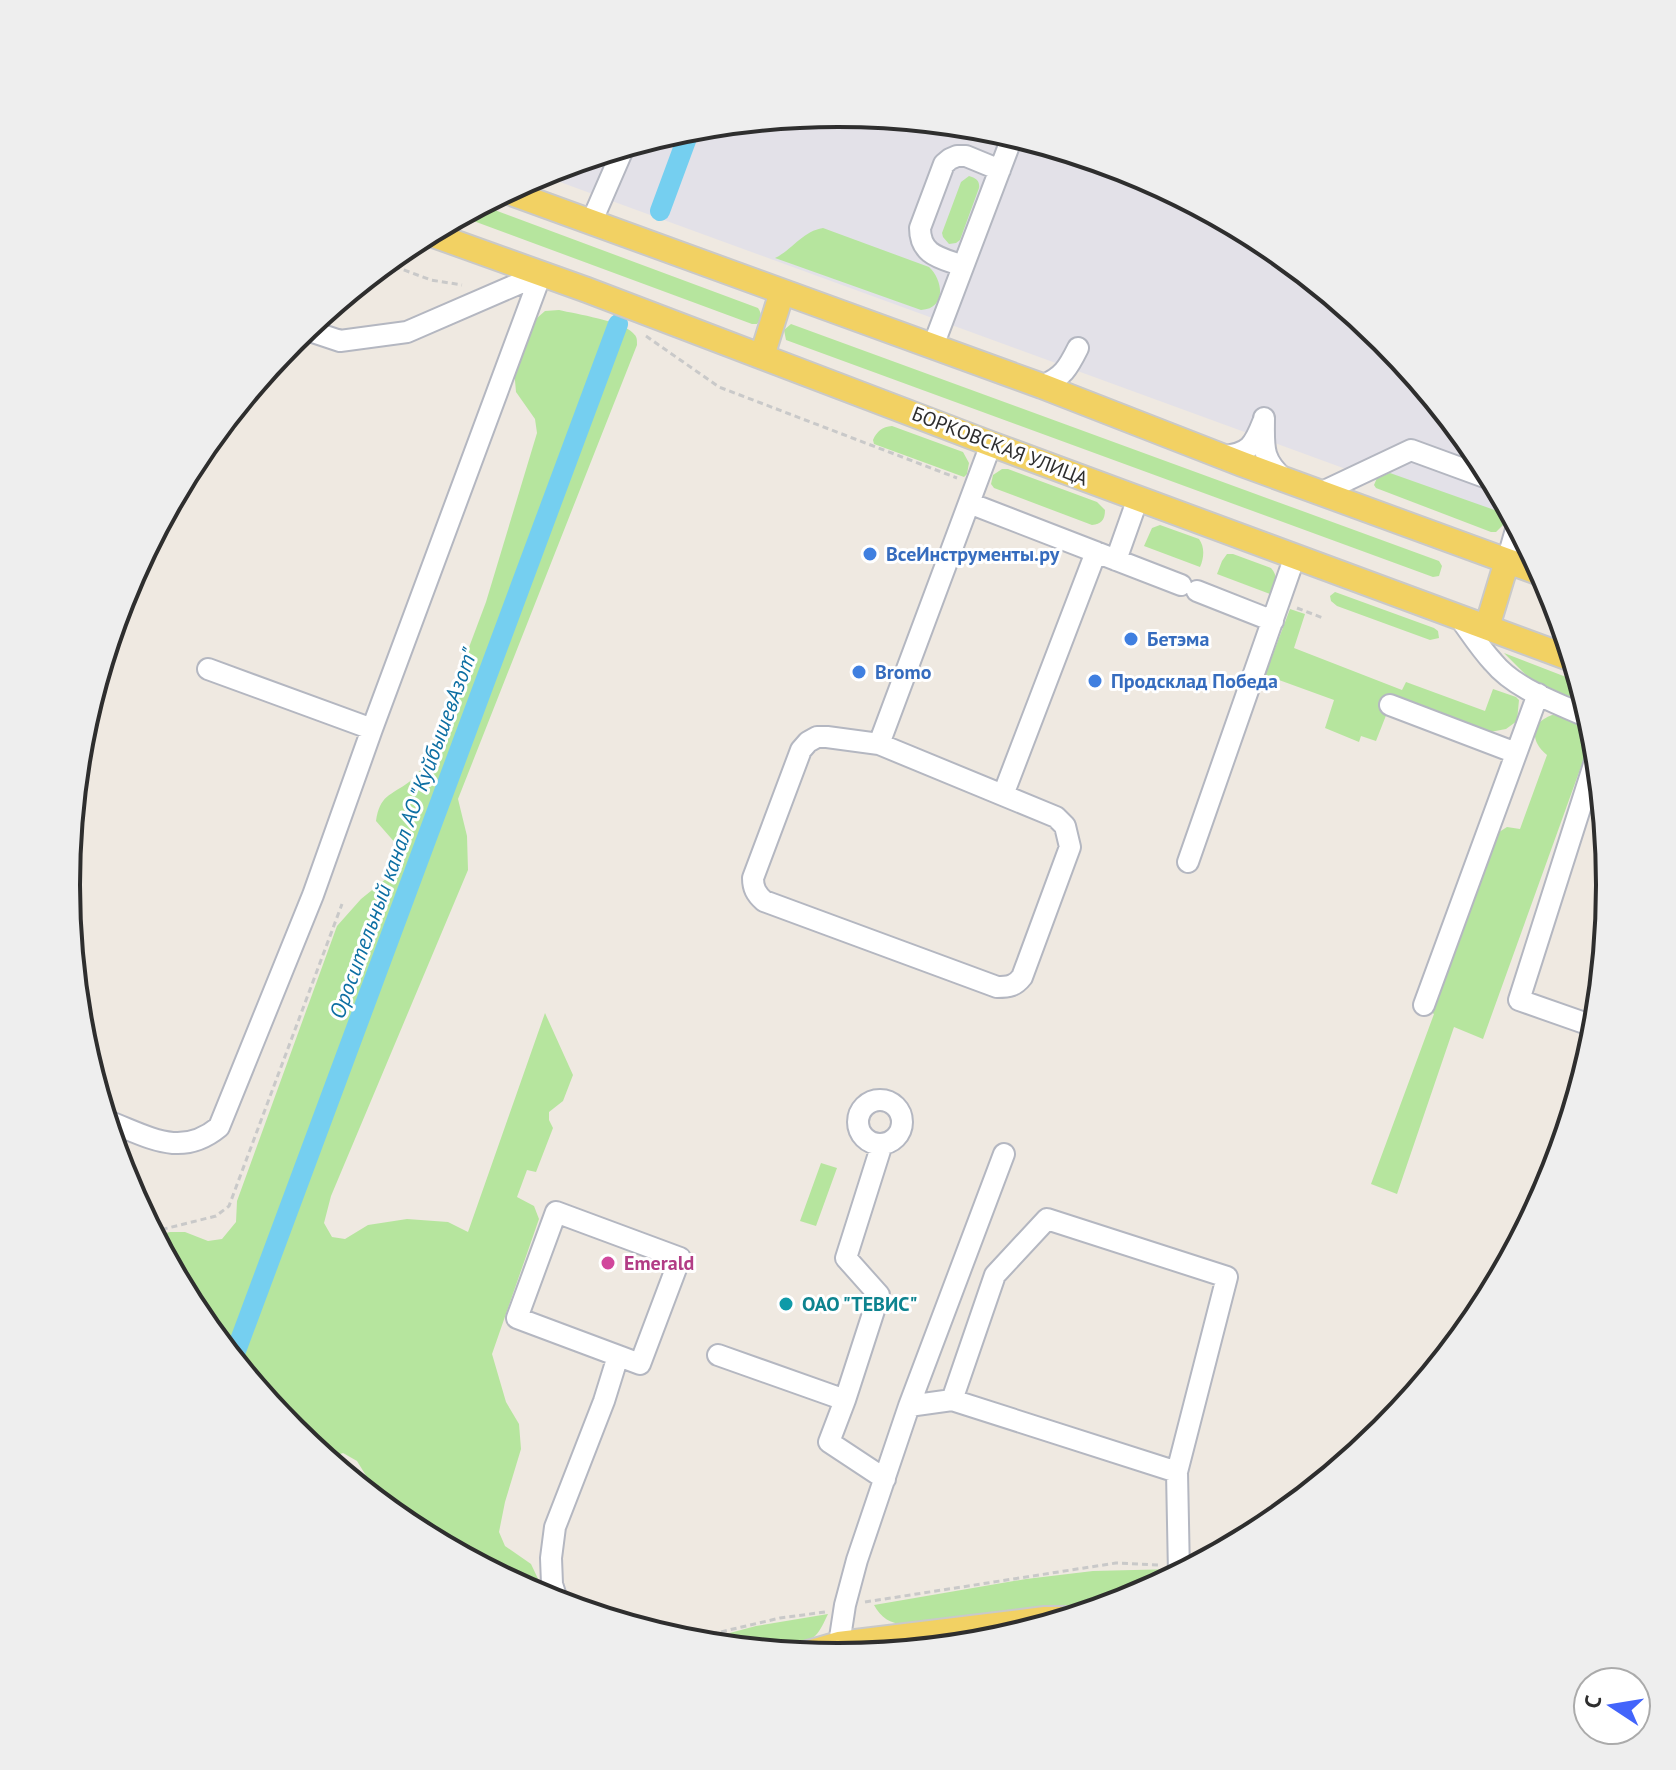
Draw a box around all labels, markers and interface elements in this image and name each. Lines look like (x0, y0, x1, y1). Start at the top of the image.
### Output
street label: БОРКОВСКАЯ УЛИЦА (908, 400, 1092, 492)
place label: ВсеИнструменты.ру (886, 541, 1060, 567)
marker: ВсеИнструменты.ру (861, 545, 879, 563)
place label: Бетэма (1147, 626, 1209, 652)
marker: Бетэма (1122, 630, 1140, 648)
water label: Оросительный канал АО "КуйбышевАзот" (323, 643, 483, 1022)
place label: Bromo (875, 659, 932, 685)
marker: Bromo (850, 663, 868, 681)
place label: Продсклад Победа (1111, 668, 1278, 694)
marker: Продсклад Победа (1086, 672, 1104, 690)
place label: Emerald (624, 1250, 694, 1276)
marker: Emerald (599, 1254, 617, 1272)
place label: ОАО "ТЕВИС" (802, 1291, 917, 1317)
marker: ОАО "ТЕВИС" (777, 1295, 795, 1313)
north arrow (1572, 1666, 1652, 1746)
text: С (1577, 1693, 1607, 1711)

